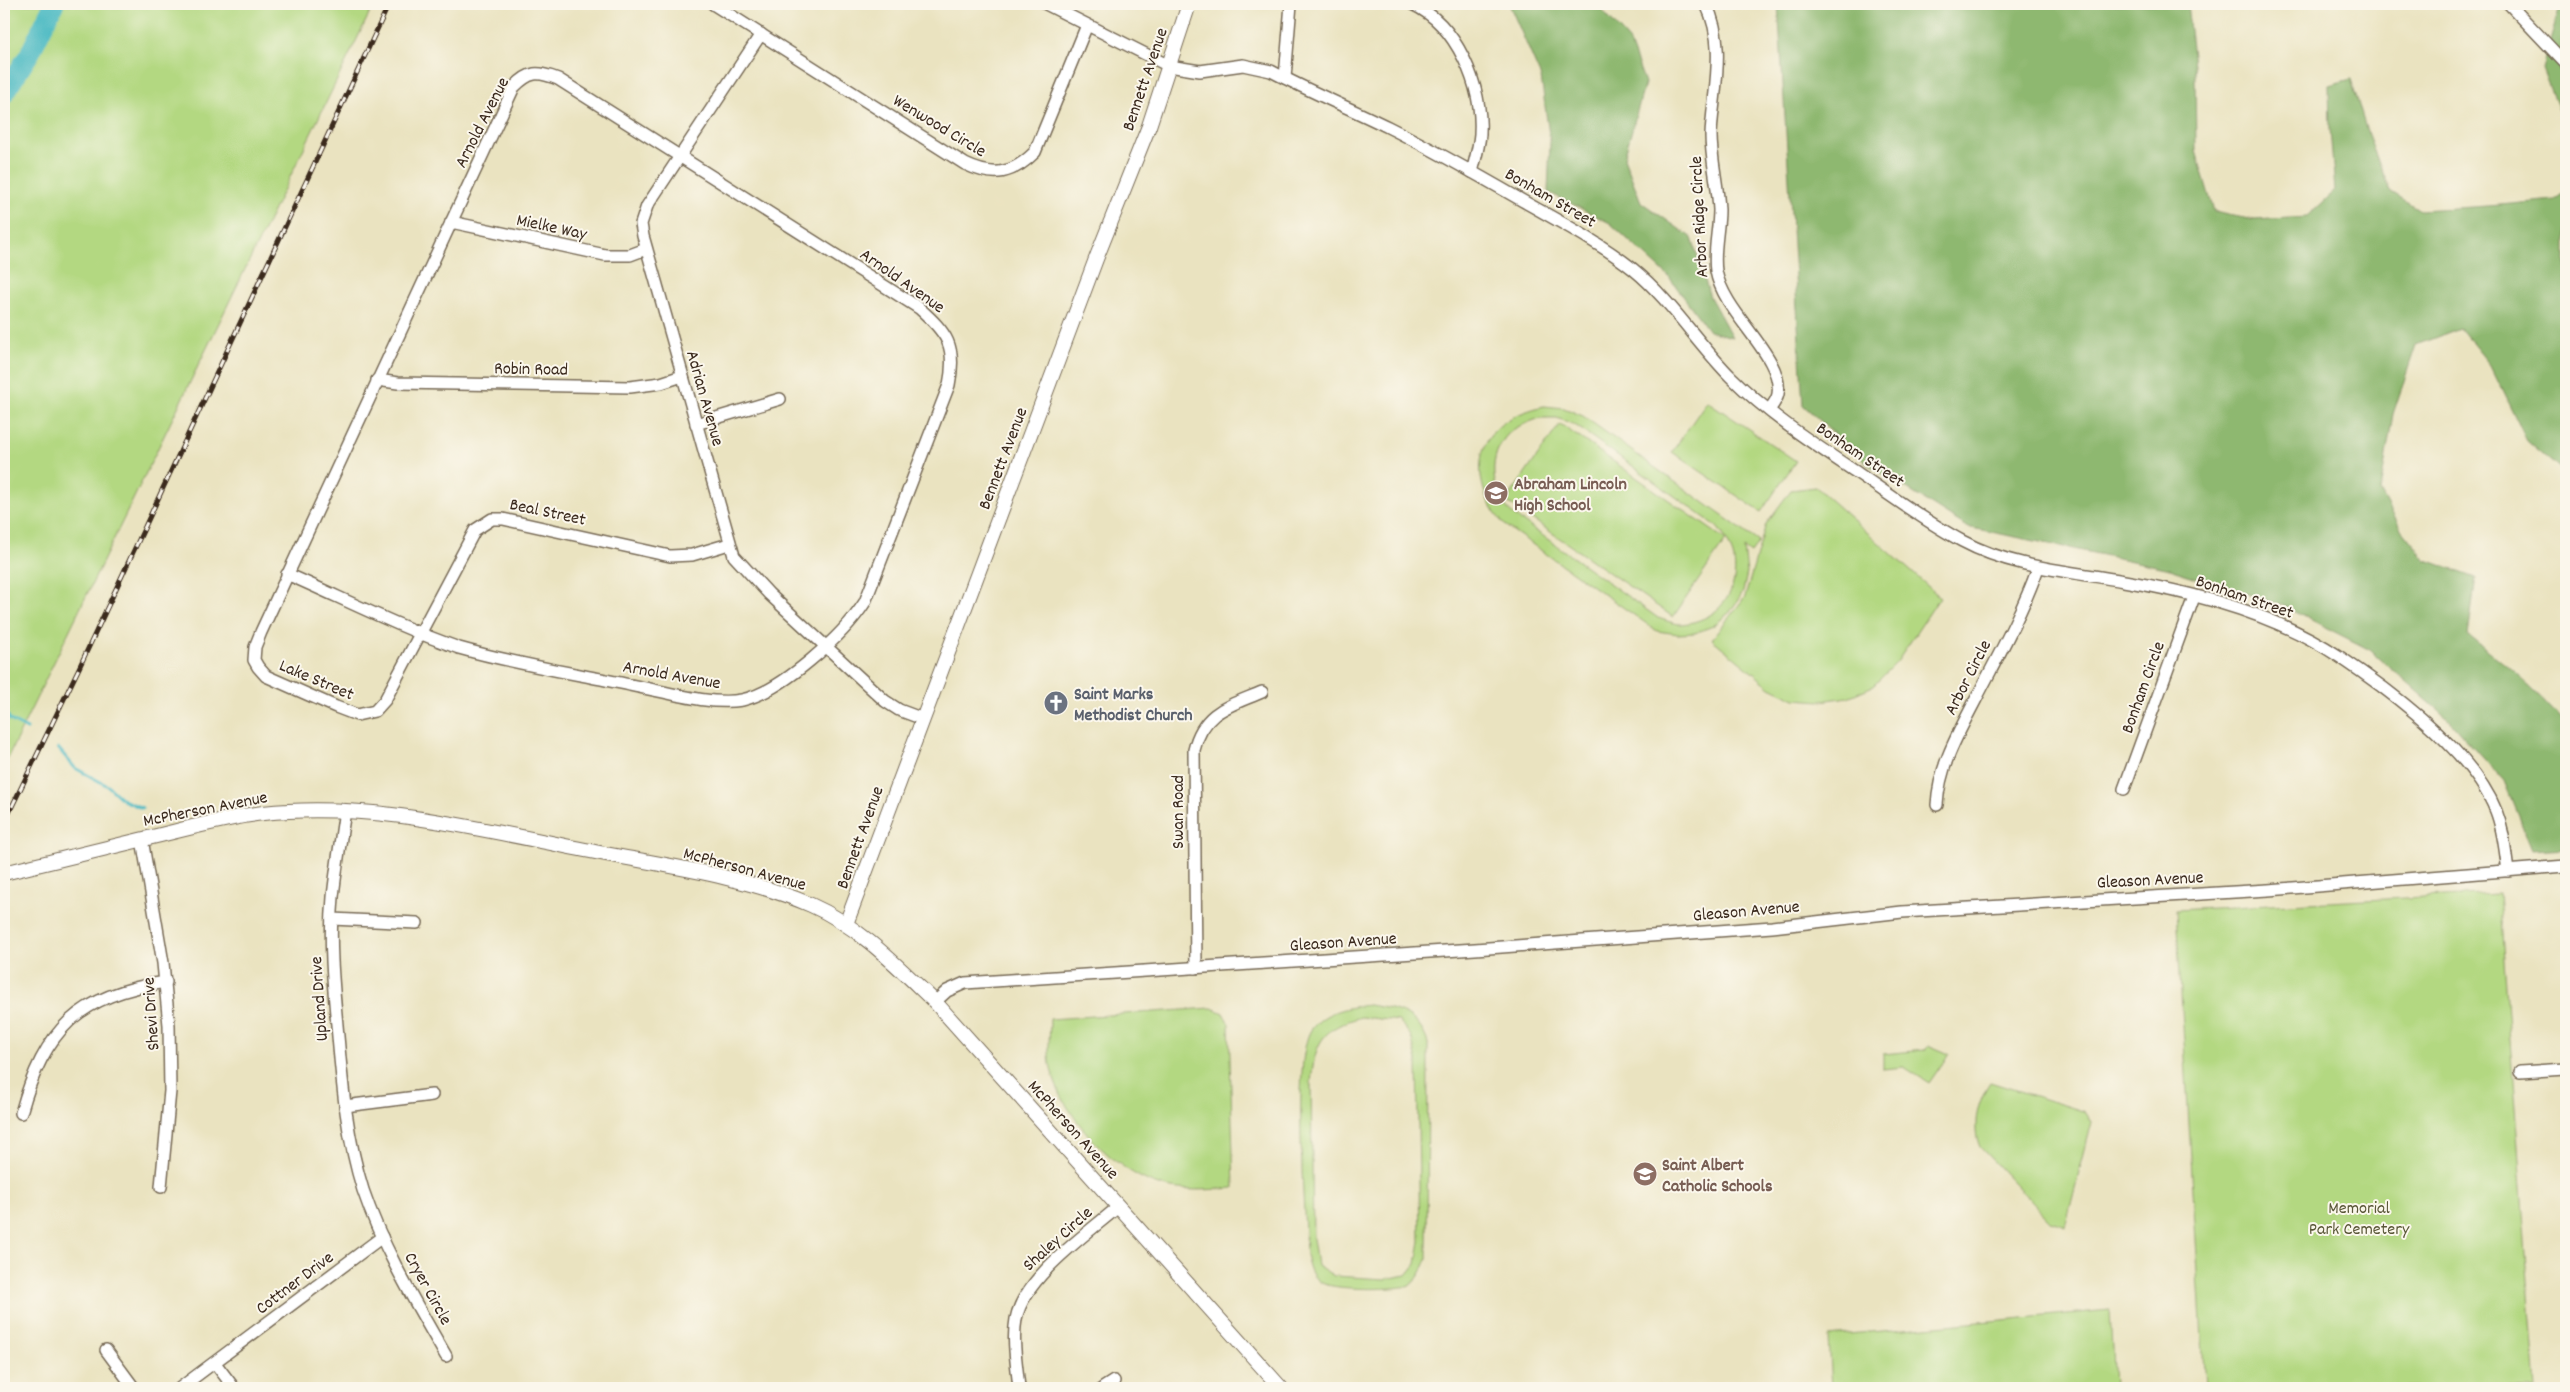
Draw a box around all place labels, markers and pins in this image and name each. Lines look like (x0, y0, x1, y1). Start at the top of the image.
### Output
place label: Abraham Lincoln High School (1514, 473, 1627, 519)
school or university icon: Abraham Lincoln High School (1483, 480, 1509, 506)
place label: Saint Marks Methodist Church (1074, 683, 1193, 729)
church icon: Saint Marks Methodist Church (1043, 690, 1069, 716)
place label: Saint Albert Catholic Schools (1662, 1154, 1773, 1200)
school or university icon: Saint Albert Catholic Schools (1632, 1161, 1658, 1187)

